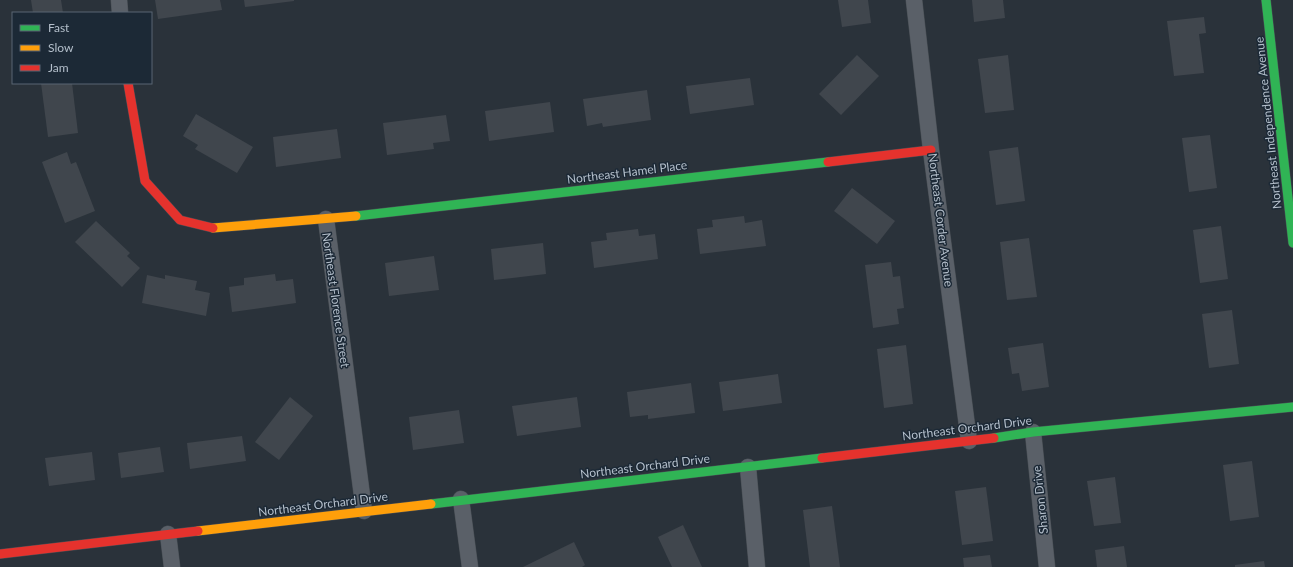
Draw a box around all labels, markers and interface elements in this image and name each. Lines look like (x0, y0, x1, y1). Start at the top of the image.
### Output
legend (12, 12, 152, 84)
text: Fast (48, 20, 70, 35)
street label: Northeast Independence Avenue (1252, 36, 1284, 210)
text: Slow (48, 40, 74, 55)
text: Jam (48, 60, 69, 75)
street label: Northeast Corder Avenue (925, 152, 957, 288)
street label: Northeast Hamel Place (566, 157, 688, 187)
street label: Northeast Florence Street (319, 232, 353, 369)
street label: Northeast Orchard Drive (901, 413, 1033, 443)
street label: Northeast Orchard Drive (579, 451, 711, 481)
street label: Sharon Drive (1029, 465, 1051, 535)
street label: Northeast Orchard Drive (257, 489, 389, 519)

